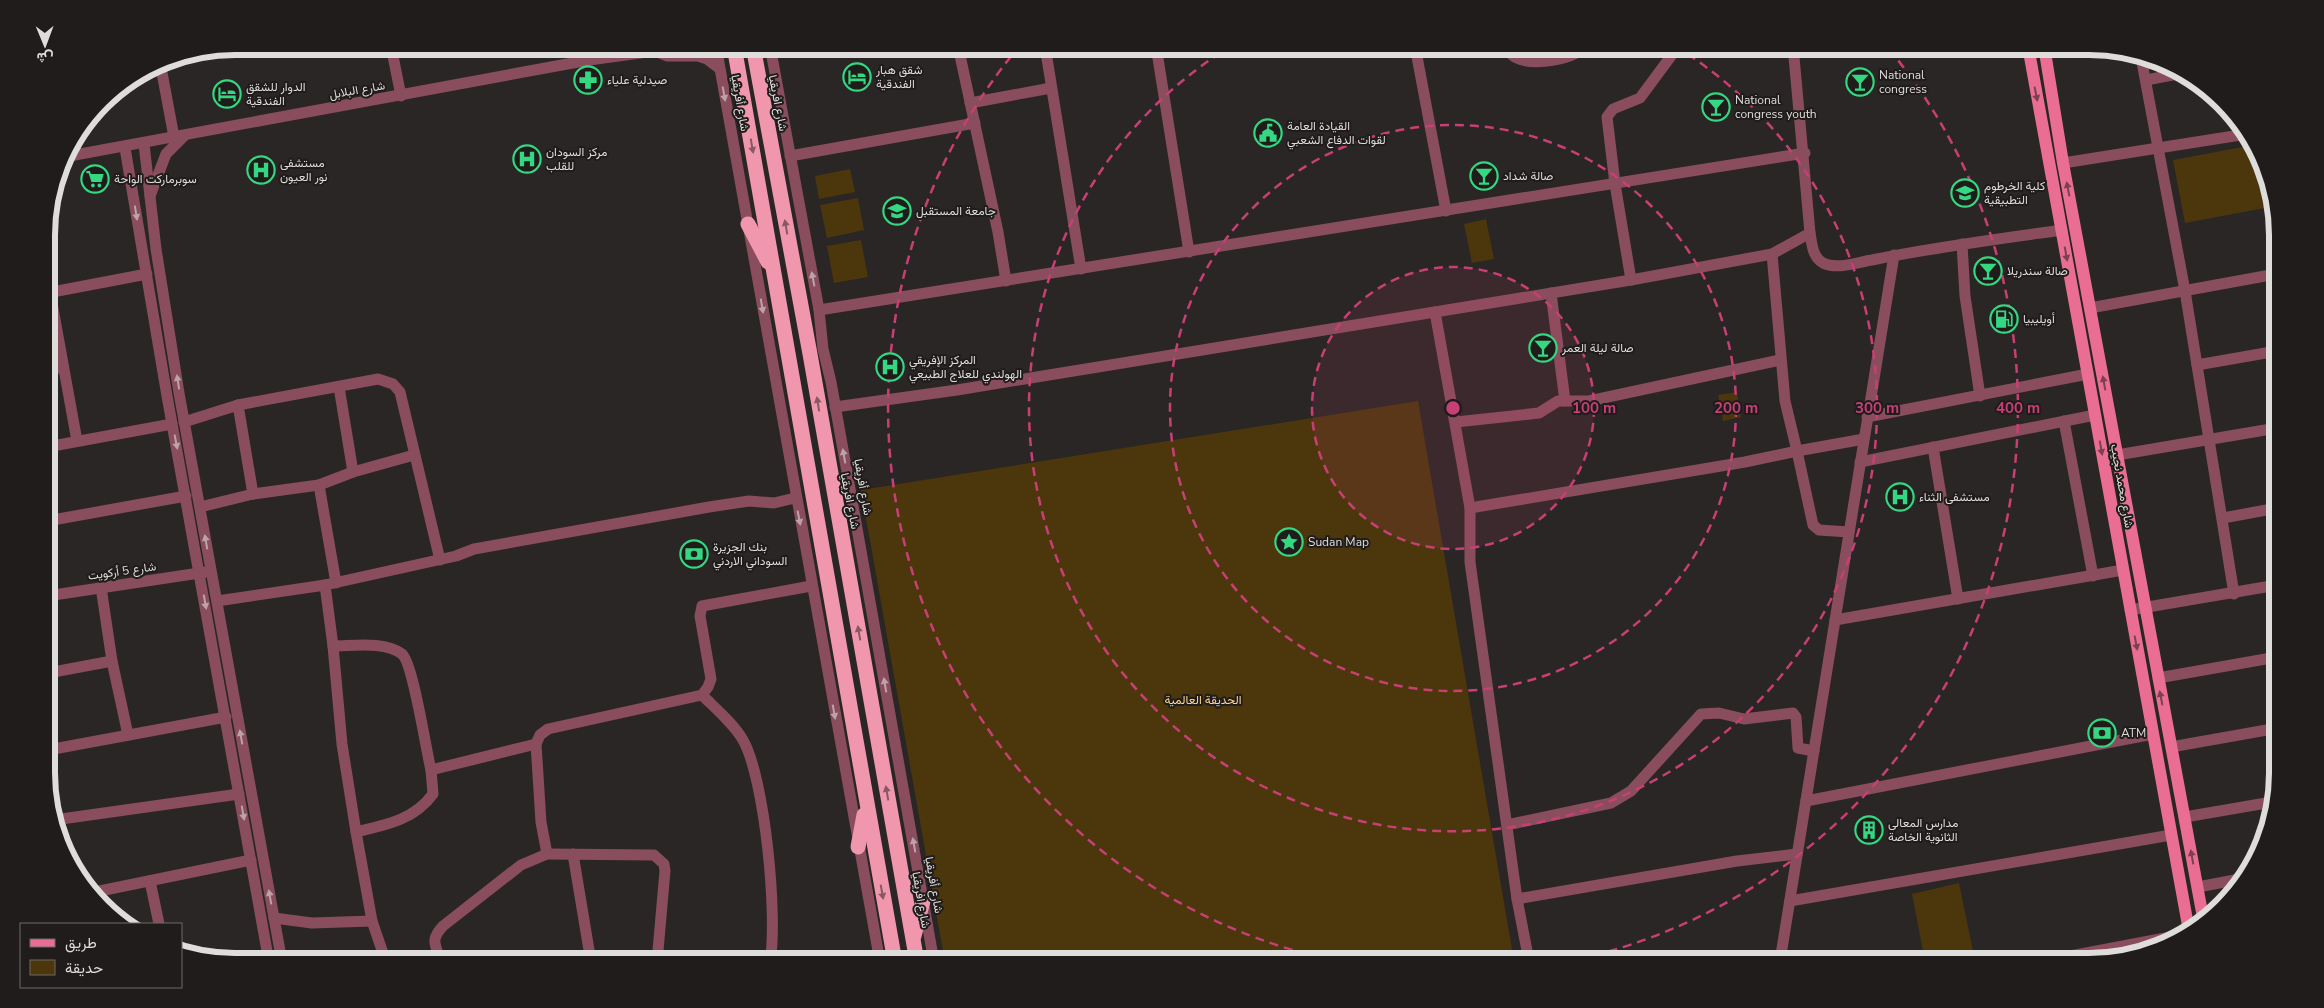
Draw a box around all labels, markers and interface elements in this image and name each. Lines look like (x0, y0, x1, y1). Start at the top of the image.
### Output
north arrow (20, 20, 70, 70)
text: ش (36, 48, 54, 67)
hotel icon: شقق هبار الفندقية (842, 62, 872, 92)
place label: شقق هبار الفندقية (875, 62, 923, 92)
pharmacy icon: صيدلية علياء (573, 65, 603, 95)
bar icon: National congress (1845, 67, 1875, 97)
place label: National congress (1879, 67, 1927, 97)
place label: صيدلية علياء (607, 72, 667, 88)
street label: شارع أفريقيا (726, 73, 753, 133)
street label: شارع افريقيا (764, 73, 791, 133)
street label: شارع البلابل (328, 77, 386, 104)
hotel icon: الدوار للشقق الفندقية (212, 79, 242, 109)
place label: الدوار للشقق الفندقية (246, 79, 306, 109)
one-way arrow (720, 87, 728, 102)
one-way arrow (2033, 87, 2041, 103)
bar icon: National congress youth (1701, 92, 1731, 122)
place label: National congress youth (1735, 92, 1817, 122)
public building icon: القيادة العامة لقوات الدفاع الشعبي (1253, 118, 1283, 148)
place label: القيادة العامة لقوات الدفاع الشعبي (1287, 118, 1386, 150)
one-way arrow (748, 138, 756, 154)
hospital icon: مركز السودان للقلب (512, 144, 542, 174)
place label: مركز السودان للقلب (546, 144, 607, 174)
hospital icon: مستشفى نور العيون (246, 155, 276, 185)
place label: مستشفى نور العيون (280, 155, 328, 185)
bar icon: صالة شداد (1469, 161, 1499, 191)
supermarket icon: سوبرماركت الواحة (80, 164, 110, 194)
place label: صالة شداد (1503, 168, 1553, 184)
place label: سوبرماركت الواحة (114, 171, 197, 187)
school or university icon: كلية الخرطوم التطبيقية (1950, 178, 1980, 208)
place label: كلية الخرطوم التطبيقية (1984, 178, 2045, 208)
one-way arrow (2063, 181, 2071, 197)
school or university icon: جامعة المستقبل (882, 196, 912, 226)
place label: جامعة المستقبل (916, 203, 996, 219)
one-way arrow (133, 205, 141, 221)
one-way arrow (782, 218, 790, 234)
one-way arrow (2062, 246, 2070, 262)
bar icon: صالة سندريلا (1973, 256, 2003, 286)
place label: صالة سندريلا (2007, 263, 2068, 279)
one-way arrow (809, 271, 817, 286)
one-way arrow (759, 298, 767, 314)
fuel station icon: أويليبيا (1989, 304, 2019, 334)
place label: أويليبيا (2023, 311, 2055, 327)
bar icon: صالة ليلة العمر (1528, 333, 1558, 363)
place label: صالة ليلة العمر (1561, 340, 1634, 356)
hospital icon: المركز الإفريقي الهولندي للعلاج الطبيعي (875, 352, 905, 382)
place label: المركز الإفريقي الهولندي للعلاج الطبيعي (909, 352, 1022, 384)
one-way arrow (173, 374, 181, 390)
one-way arrow (2099, 375, 2107, 391)
one-way arrow (814, 396, 822, 412)
text: 100 m (1572, 398, 1616, 418)
text: 200 m (1714, 398, 1758, 418)
text: 300 m (1855, 398, 1899, 418)
text: 400 m (1996, 398, 2040, 418)
centre of rings (1444, 399, 1462, 417)
one-way arrow (172, 434, 180, 450)
one-way arrow (2098, 441, 2106, 457)
street label: شارع محمد نجيب (2106, 443, 2137, 530)
one-way arrow (840, 448, 848, 463)
street label: شارع أفريقيا (849, 457, 876, 517)
street label: شارع افريقيا (836, 471, 863, 531)
hospital icon: مستشفى الثناء (1885, 482, 1915, 512)
place label: مستشفى الثناء (1919, 489, 1990, 505)
one-way arrow (795, 510, 803, 526)
place icon: Sudan Map (1274, 527, 1304, 557)
one-way arrow (201, 534, 209, 550)
place label: Sudan Map (1308, 534, 1369, 550)
bank icon: بنك الجزيرة السوداني الاردني (679, 539, 709, 569)
place label: بنك الجزيرة السوداني الاردني (713, 539, 787, 571)
street label: شارع 5 أركويت (87, 558, 157, 585)
one-way arrow (201, 594, 209, 610)
one-way arrow (854, 625, 862, 641)
one-way arrow (2132, 635, 2140, 651)
one-way arrow (880, 676, 888, 692)
one-way arrow (2157, 690, 2165, 706)
park label: الحديقة العالمية (1165, 692, 1241, 708)
one-way arrow (830, 705, 838, 721)
bank icon: ATM (2087, 718, 2117, 748)
place label: ATM (2121, 725, 2146, 741)
one-way arrow (237, 728, 245, 744)
one-way arrow (883, 785, 891, 801)
one-way arrow (239, 806, 247, 822)
building icon: مدارس المعالي الثانوية الخاصة (1854, 815, 1884, 845)
place label: مدارس المعالي الثانوية الخاصة (1888, 815, 1958, 845)
one-way arrow (909, 836, 917, 852)
one-way arrow (2188, 849, 2196, 865)
street label: شارع أفريقيا (920, 855, 947, 915)
street label: شارع افريقيا (907, 870, 934, 930)
one-way arrow (879, 885, 887, 901)
one-way arrow (266, 888, 274, 904)
legend (20, 923, 182, 988)
text: طريق (65, 933, 97, 953)
text: حديقة (65, 958, 103, 978)

